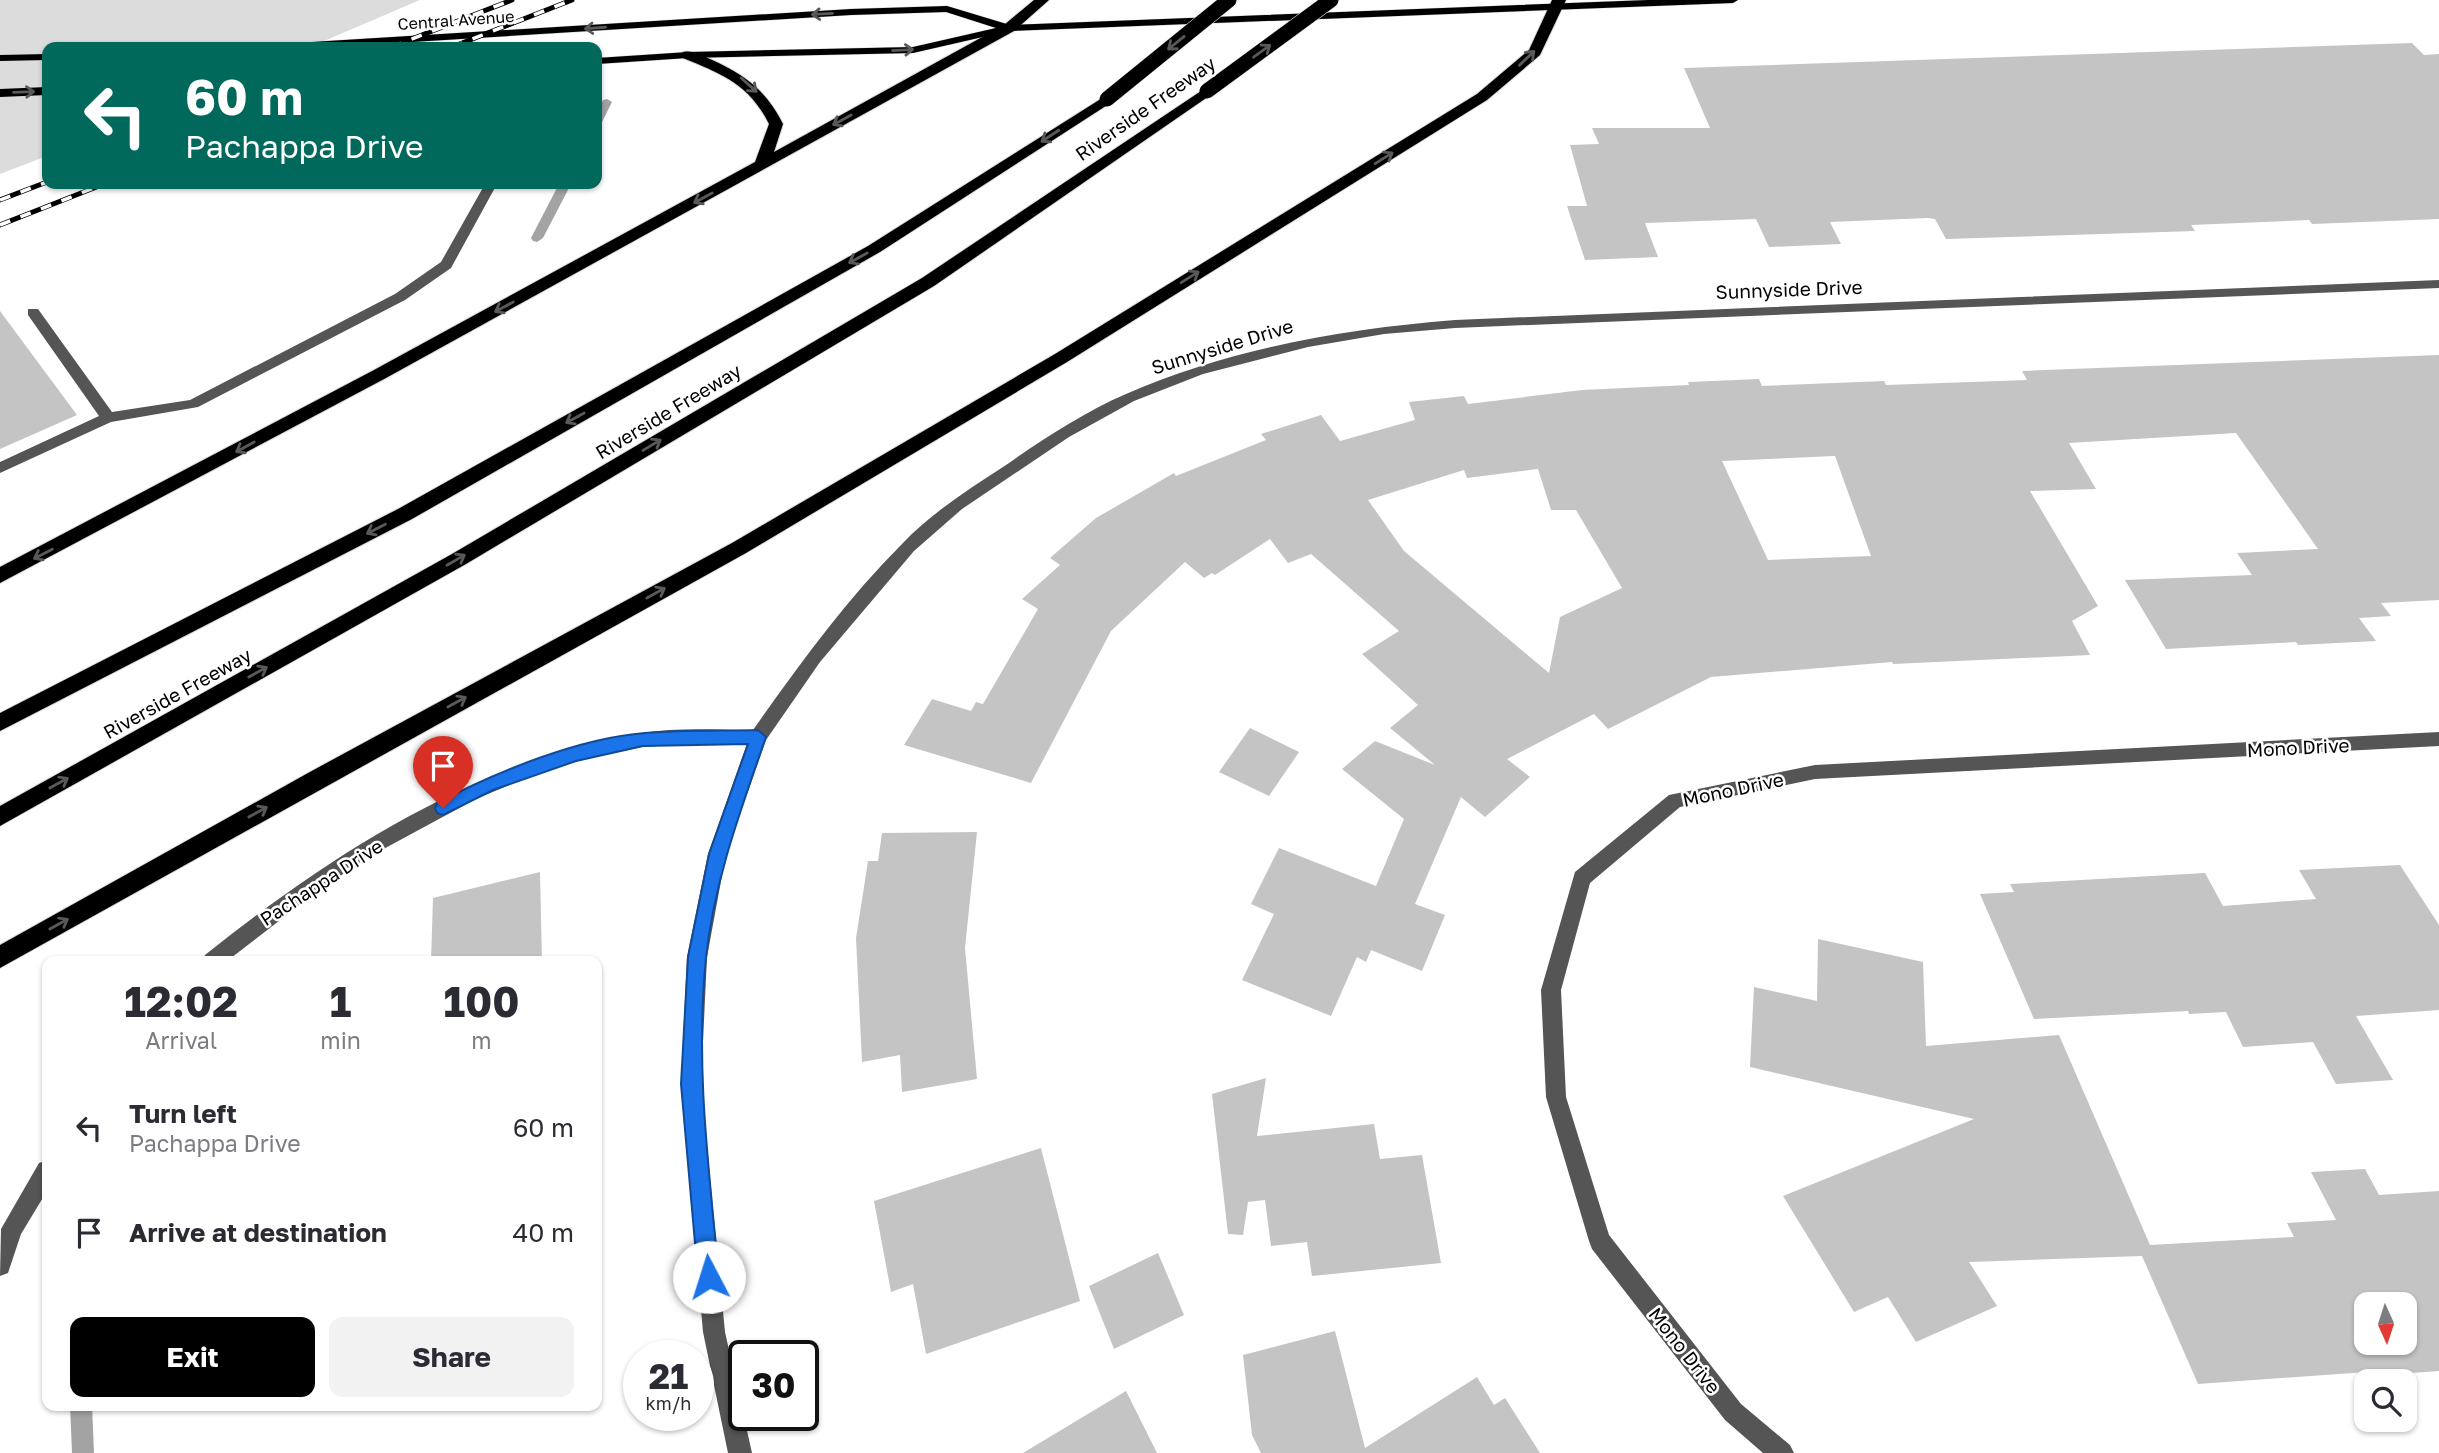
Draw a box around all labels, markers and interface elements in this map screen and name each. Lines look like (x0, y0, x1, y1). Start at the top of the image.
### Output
street label: Central Avenue (397, 6, 515, 34)
one-way arrow (811, 8, 833, 21)
one-way arrow (583, 21, 606, 34)
one-way arrow (1167, 35, 1185, 51)
one-way arrow (892, 43, 914, 56)
one-way arrow (1252, 44, 1271, 58)
one-way arrow (1518, 49, 1535, 66)
street label: Riverside Freeway (1071, 51, 1220, 165)
text: 60 m (185, 67, 303, 126)
icon: left (70, 70, 161, 161)
one-way arrow (740, 77, 757, 94)
one-way arrow (12, 85, 35, 99)
one-way arrow (833, 113, 853, 127)
text: Pachappa Drive (185, 127, 424, 165)
one-way arrow (1041, 128, 1060, 143)
one-way arrow (1373, 150, 1393, 164)
one-way arrow (693, 192, 714, 205)
one-way arrow (848, 252, 869, 265)
one-way arrow (1180, 270, 1200, 284)
street label: Sunnyside Drive (1715, 275, 1863, 303)
one-way arrow (494, 300, 514, 314)
street label: Sunnyside Drive (1148, 314, 1296, 378)
street label: Riverside Freeway (591, 358, 745, 464)
one-way arrow (565, 411, 585, 425)
one-way arrow (641, 438, 662, 451)
one-way arrow (235, 441, 255, 455)
one-way arrow (366, 522, 387, 536)
one-way arrow (34, 547, 54, 561)
one-way arrow (445, 553, 466, 566)
one-way arrow (646, 586, 666, 600)
street label: Riverside Freeway (99, 643, 255, 743)
one-way arrow (247, 665, 267, 679)
one-way arrow (446, 695, 467, 708)
street label: Mono Drive (2246, 733, 2350, 761)
pin (413, 736, 473, 808)
icon: arrive (424, 747, 462, 785)
street label: Mono Drive (1680, 767, 1786, 811)
one-way arrow (49, 776, 69, 790)
one-way arrow (247, 805, 267, 819)
street label: Pachappa Drive (255, 834, 387, 930)
one-way arrow (49, 917, 69, 931)
text: 12:02 (124, 976, 238, 1026)
text: 1 (330, 976, 352, 1026)
text: 100 (443, 976, 520, 1026)
text: Arrival (145, 1026, 217, 1054)
text: min (320, 1026, 361, 1054)
text: m (471, 1026, 492, 1054)
text: Turn left (129, 1098, 237, 1129)
icon: left (70, 1109, 108, 1147)
text: 60 m (513, 1112, 574, 1143)
text: Pachappa Drive (129, 1129, 301, 1157)
icon: arrive (70, 1214, 108, 1252)
text: Arrive at destination (129, 1217, 387, 1248)
text: 40 m (513, 1217, 574, 1248)
position arrow (672, 1240, 746, 1314)
north arrow (2354, 1292, 2417, 1354)
map controls (2354, 1292, 2417, 1432)
street label: Mono Drive (1644, 1302, 1726, 1398)
button: Exit (70, 1317, 315, 1397)
button: Share (329, 1317, 574, 1397)
speed limit sign: 30 (728, 1340, 819, 1431)
text: 21 (649, 1355, 688, 1397)
button: search (2354, 1369, 2417, 1432)
text: km/h (646, 1392, 691, 1414)

